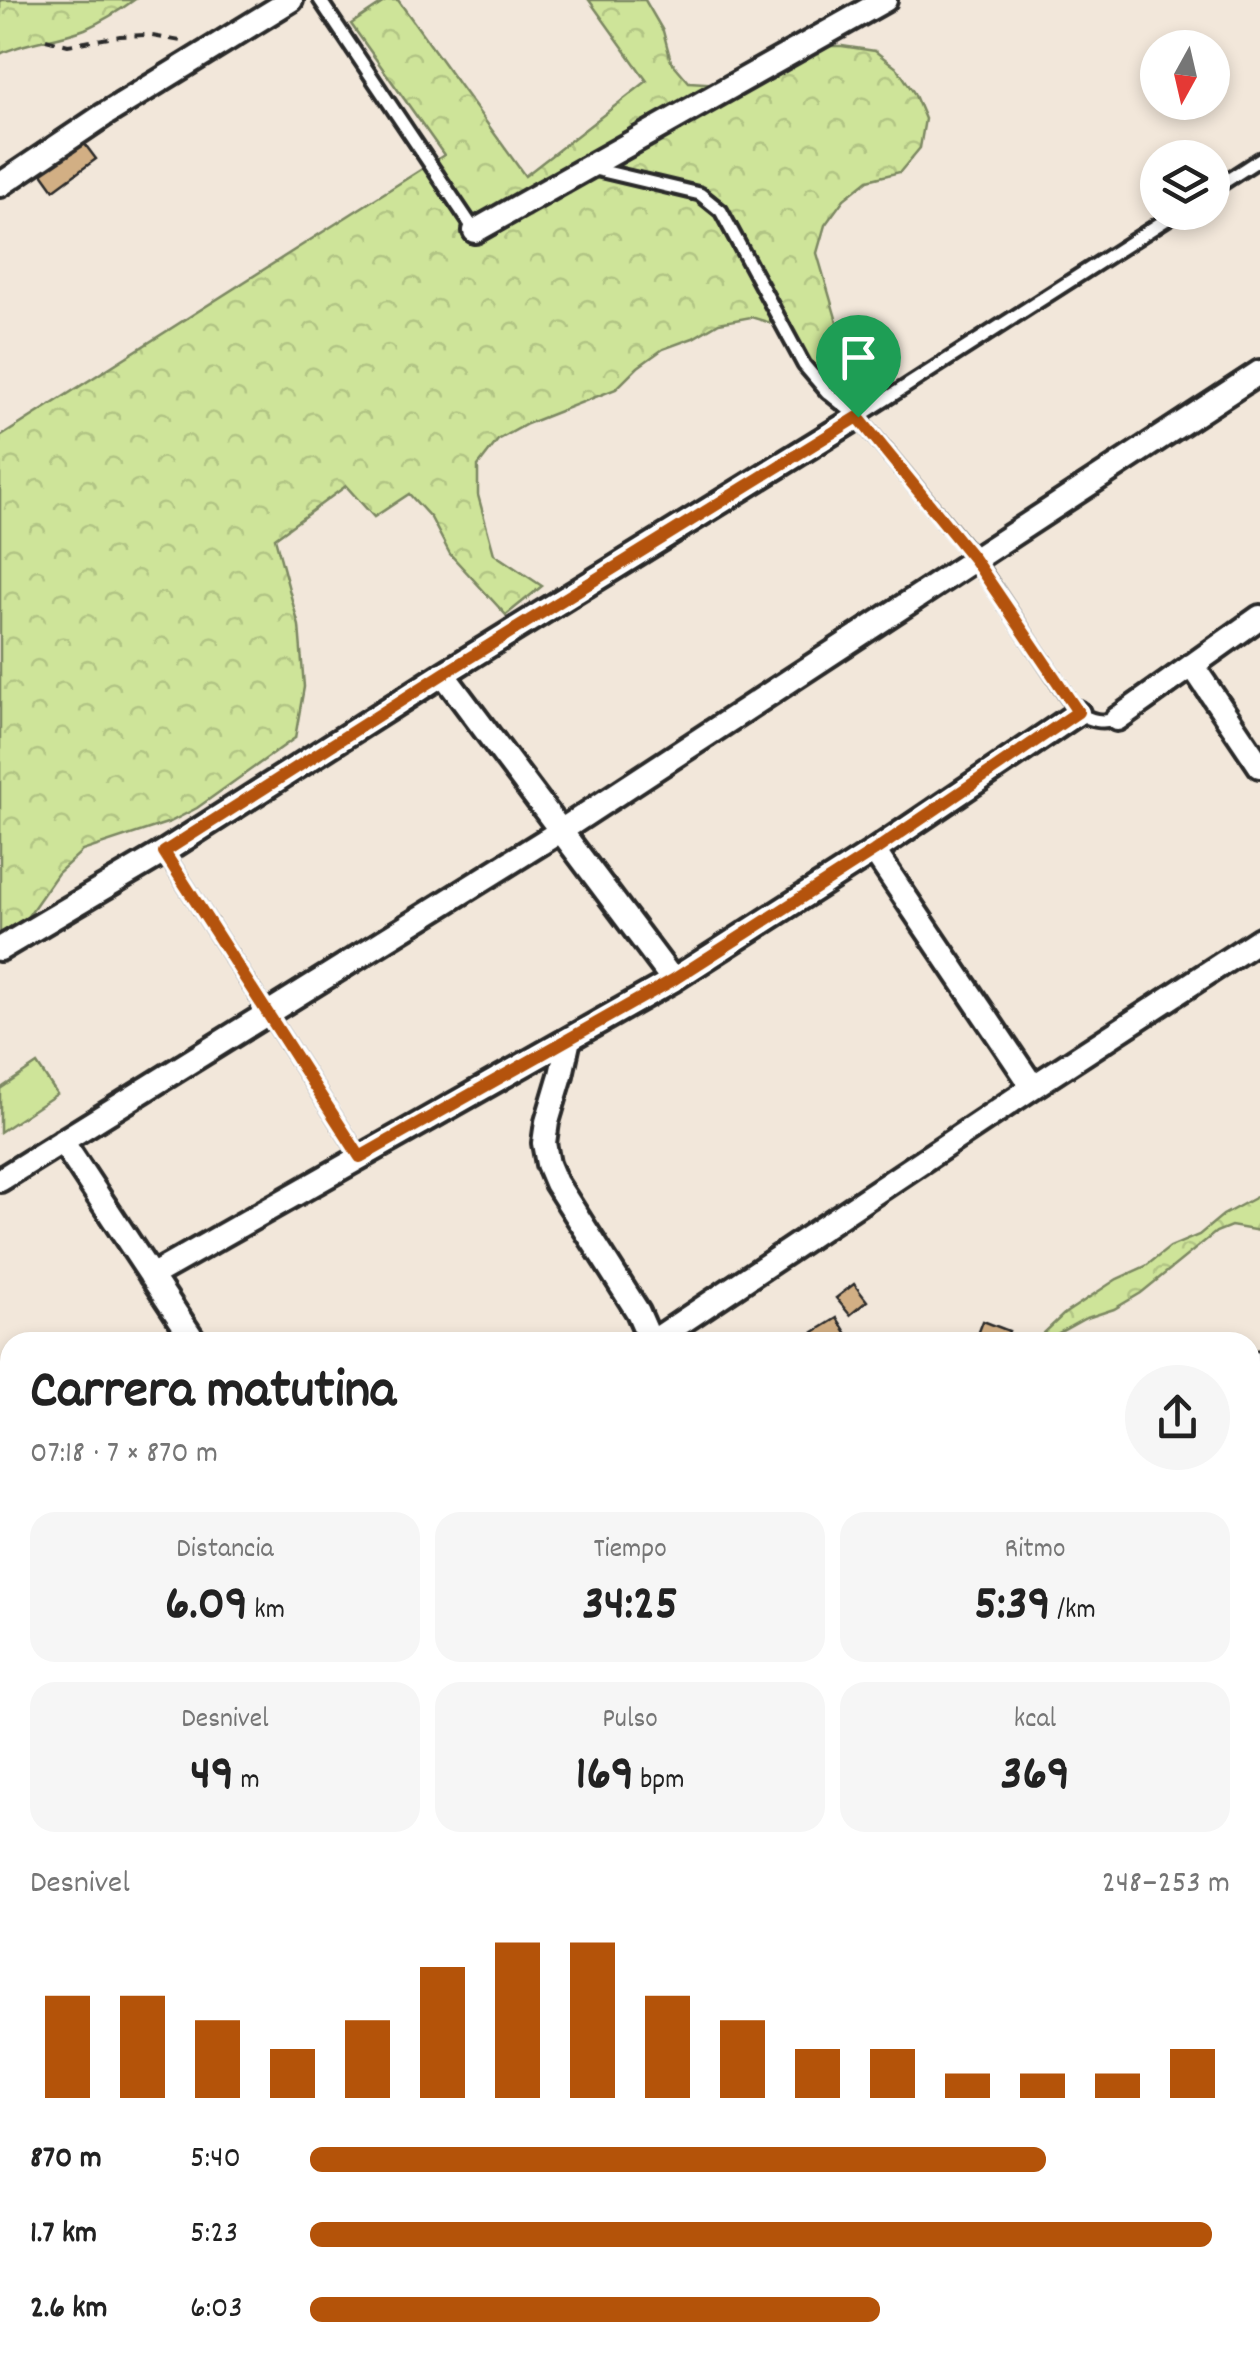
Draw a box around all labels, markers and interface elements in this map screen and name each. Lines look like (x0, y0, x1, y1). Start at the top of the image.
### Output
north arrow (1140, 30, 1230, 120)
map controls (1140, 30, 1230, 230)
button: layers (1140, 140, 1230, 230)
pin (816, 315, 901, 418)
icon: arrive (831, 330, 886, 385)
text: Carrera matutina (30, 1355, 396, 1434)
button: share (1125, 1365, 1230, 1470)
text: 07:18 · 7 × 870 m (30, 1432, 218, 1478)
text: Distancia (176, 1531, 274, 1571)
text: Tiempo (593, 1531, 667, 1571)
text: Ritmo (1005, 1531, 1065, 1571)
text: 6.09 (165, 1571, 248, 1643)
text: 34:25 (582, 1571, 678, 1643)
text: 5:39 (974, 1571, 1051, 1643)
text: km (248, 1592, 285, 1632)
text: /km (1051, 1592, 1096, 1632)
text: Desnivel (181, 1701, 269, 1741)
text: Pulso (602, 1701, 658, 1741)
text: kcal (1014, 1701, 1056, 1741)
text: 49 (190, 1741, 234, 1813)
text: 169 (575, 1741, 634, 1813)
text: 369 (1000, 1741, 1070, 1813)
text: m (234, 1762, 260, 1802)
text: bpm (634, 1762, 685, 1802)
text: Desnivel (30, 1862, 130, 1908)
text: 248–253 m (1102, 1862, 1230, 1908)
text: 870 m (30, 2137, 102, 2183)
text: 5:40 (190, 2137, 241, 2183)
text: 1.7 km (30, 2212, 97, 2258)
text: 5:23 (190, 2212, 238, 2258)
text: 2.6 km (30, 2287, 107, 2333)
text: 6:03 (190, 2287, 243, 2333)

